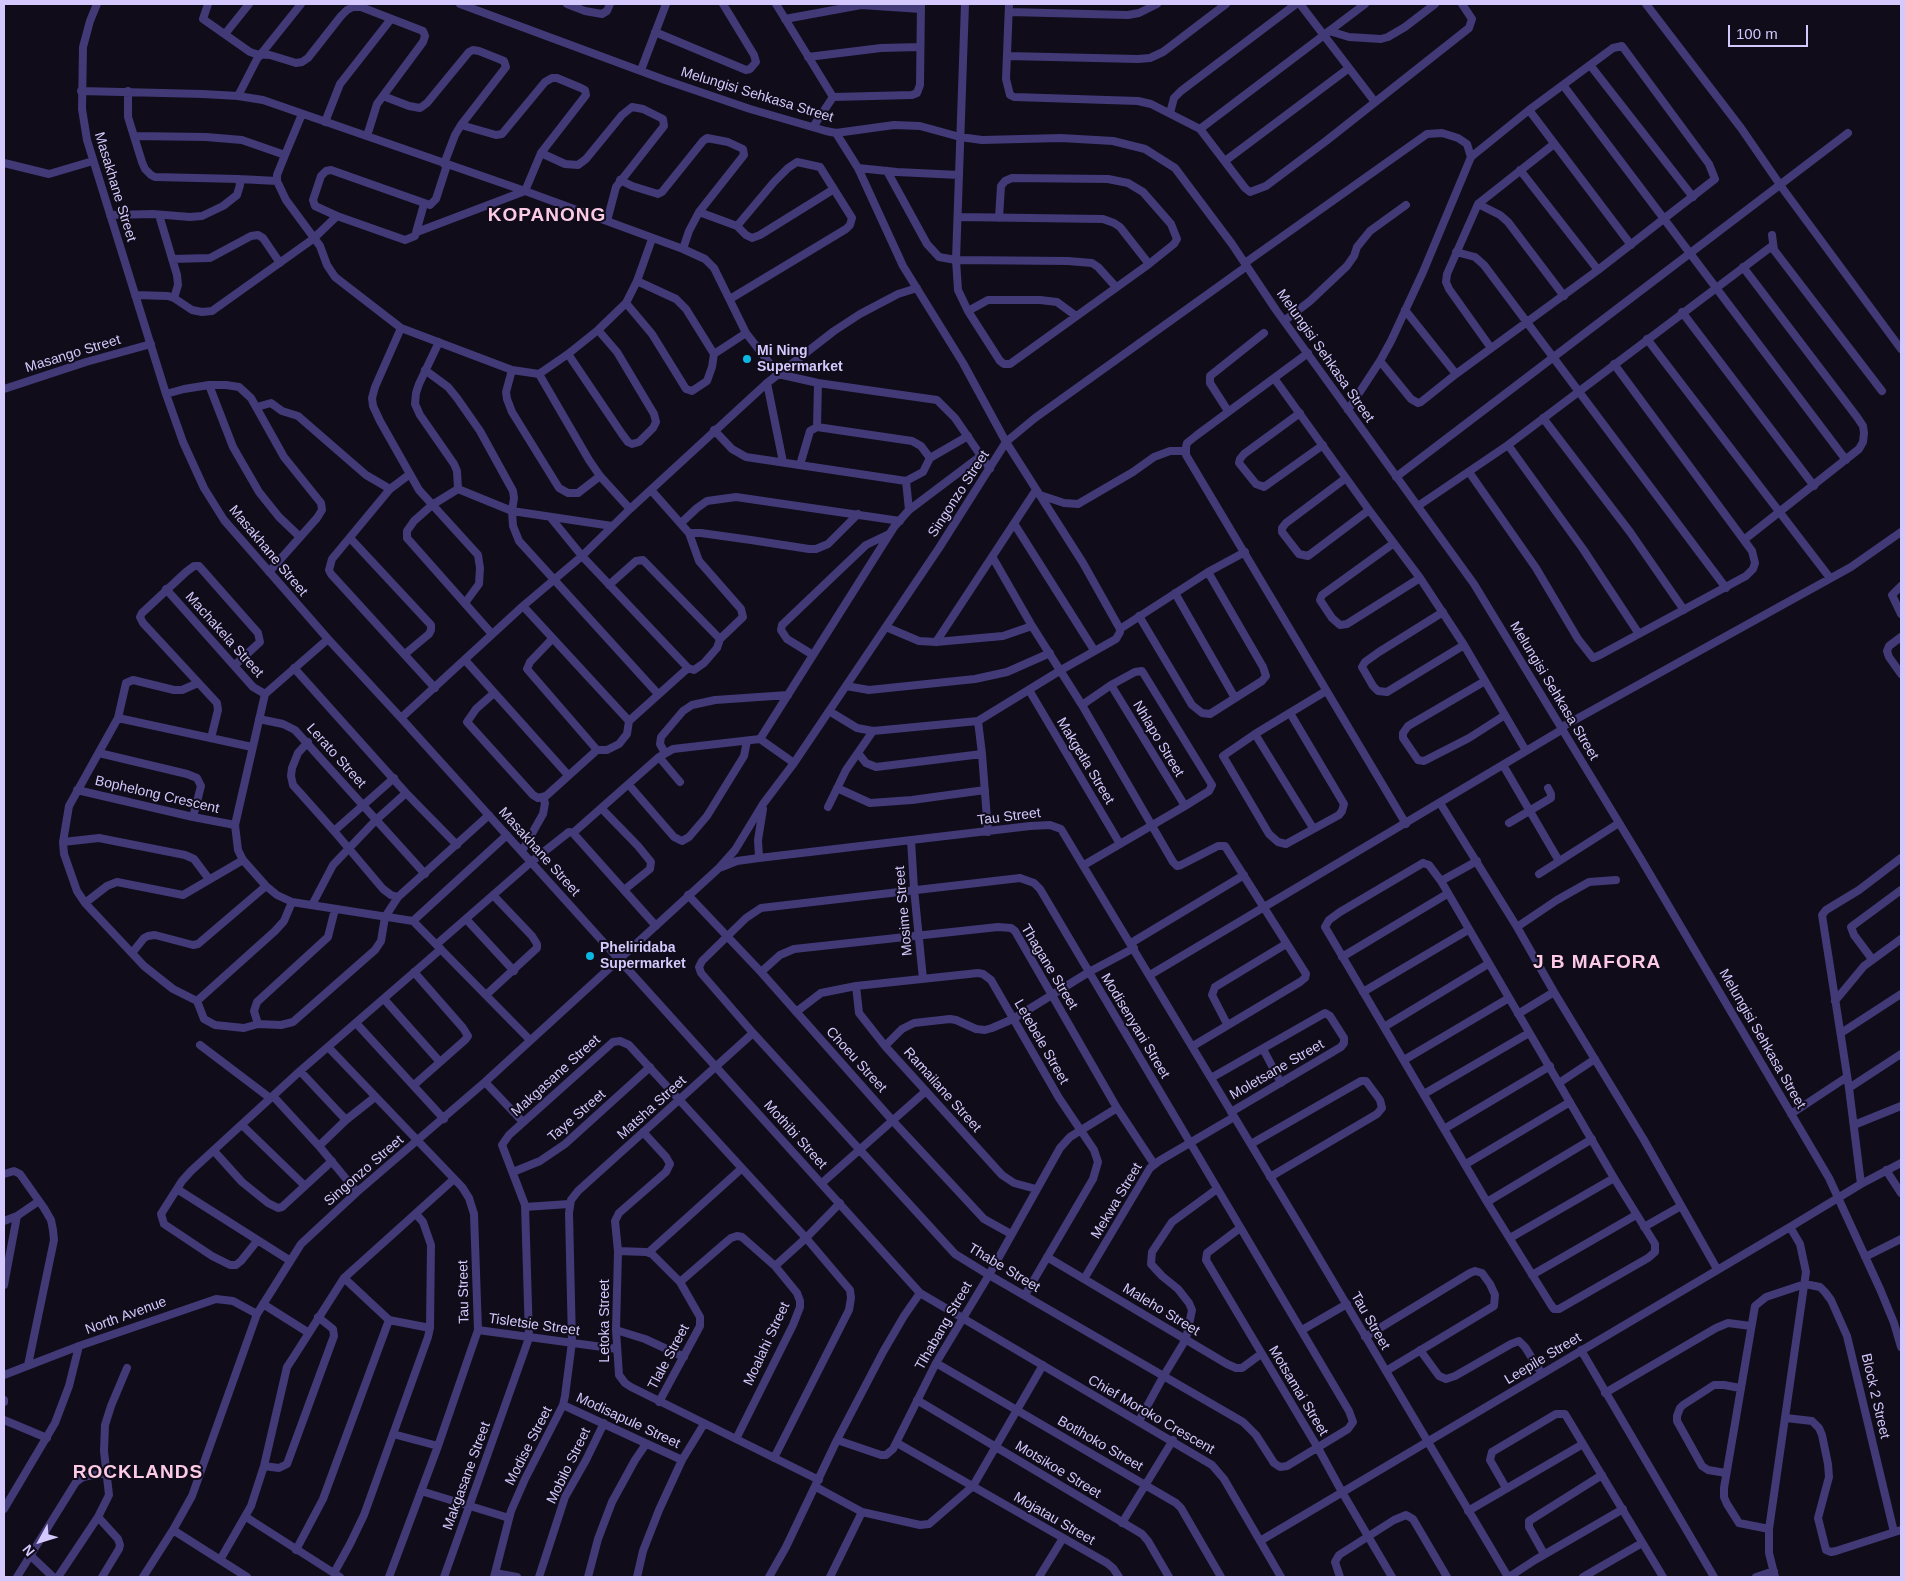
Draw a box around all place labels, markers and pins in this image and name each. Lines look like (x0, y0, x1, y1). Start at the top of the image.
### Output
place label: Mi Ning Supermarket (757, 343, 843, 376)
marker: Mi Ning Supermarket (741, 353, 753, 365)
place label: Pheliridaba Supermarket (600, 940, 686, 972)
marker: Pheliridaba Supermarket (584, 950, 596, 962)

